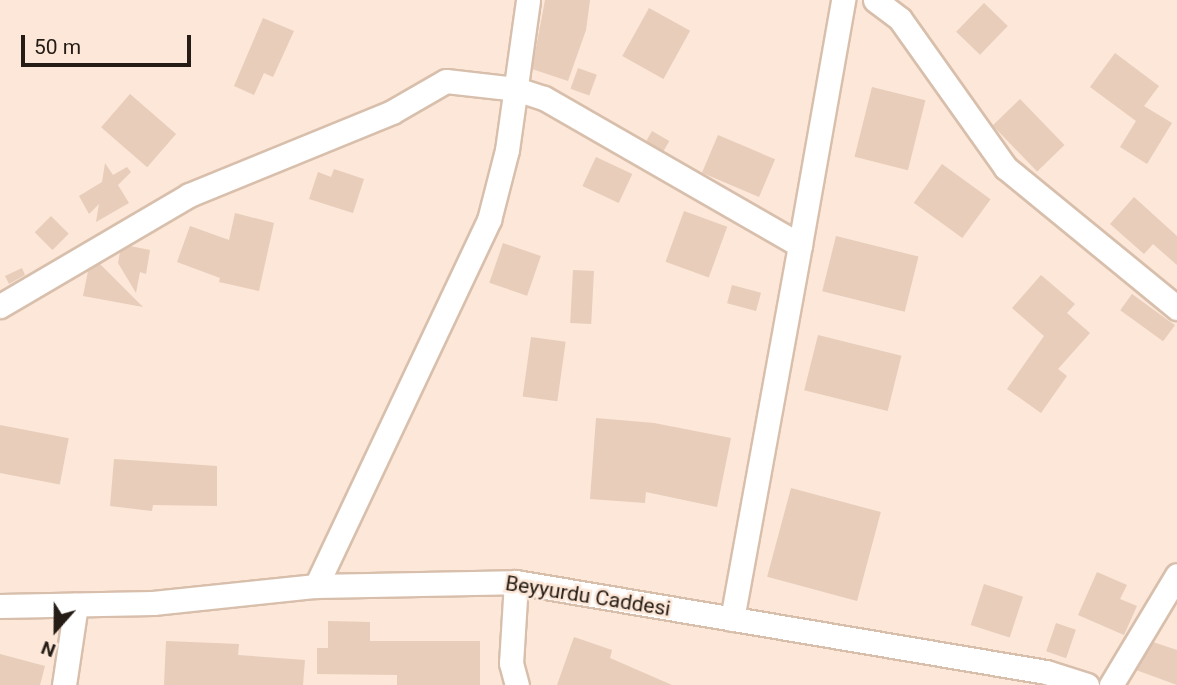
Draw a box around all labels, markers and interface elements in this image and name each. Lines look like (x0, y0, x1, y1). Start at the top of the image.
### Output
scale bar (24, 21, 194, 65)
text: 50 m (34, 35, 81, 59)
street label: Beyyurdu Caddesi (504, 570, 672, 622)
north arrow (21, 594, 91, 664)
text: N (38, 636, 59, 662)

